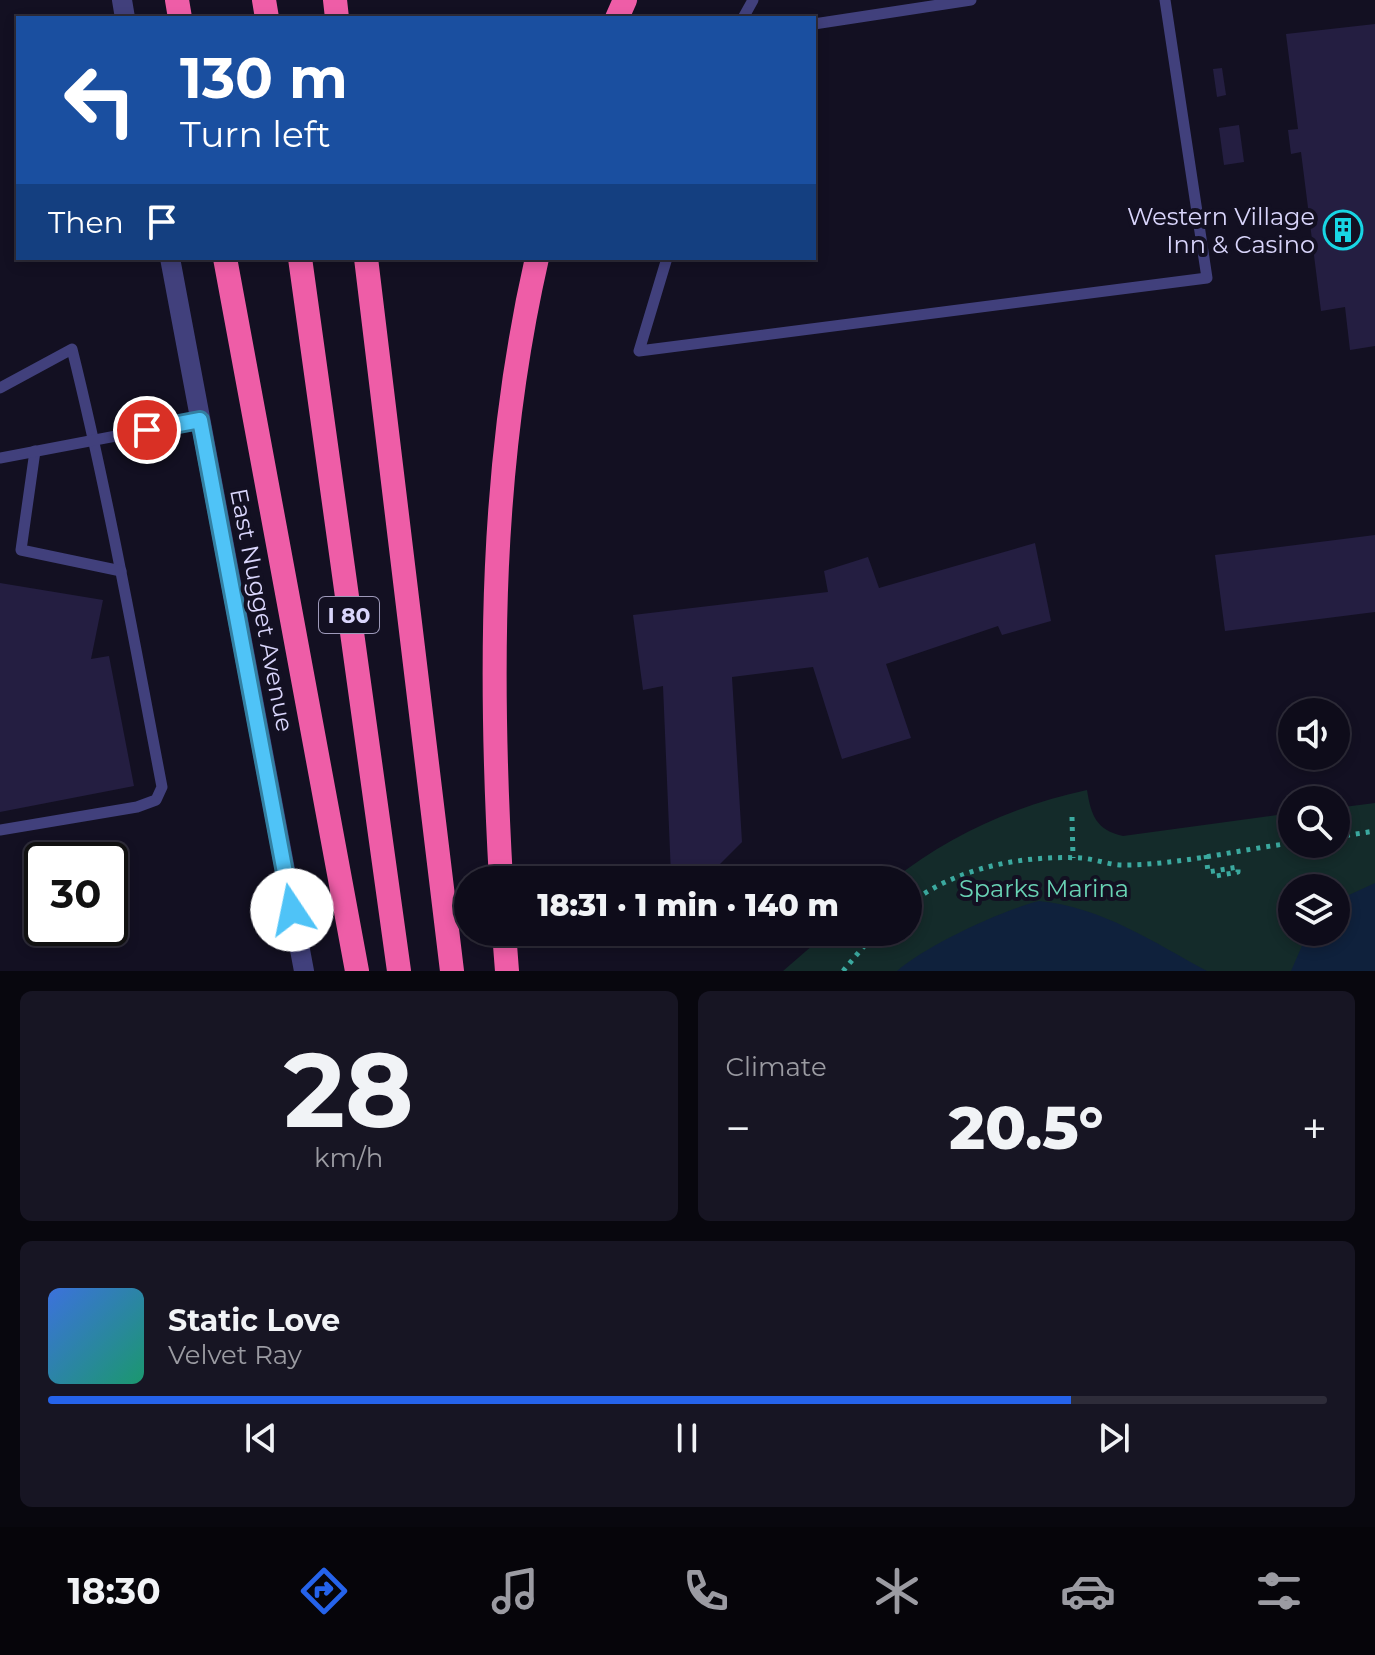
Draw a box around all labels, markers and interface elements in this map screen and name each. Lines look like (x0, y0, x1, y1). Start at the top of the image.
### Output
text: 130 m (180, 44, 348, 112)
icon: left (48, 48, 152, 152)
text: Turn left (180, 112, 331, 156)
icon: arrive (140, 200, 184, 244)
place label: Western Village Inn & Casino (1127, 202, 1315, 259)
text: Then (48, 204, 124, 241)
building icon: Western Village Inn & Casino (1322, 209, 1364, 251)
pin (113, 396, 181, 464)
icon: arrive (125, 408, 169, 452)
street label: East Nugget Avenue (224, 486, 300, 734)
road number: I 80 (319, 597, 379, 633)
map controls (1278, 698, 1350, 946)
button: sound (1278, 698, 1350, 770)
button: search (1278, 786, 1350, 858)
speed limit sign: 30 (24, 842, 128, 946)
position arrow (250, 868, 334, 952)
park label: Sparks Marina (959, 874, 1129, 903)
button: layers (1278, 874, 1350, 946)
text: 18:31 · 1 min · 140 m (537, 887, 839, 924)
text: 28 (284, 1026, 414, 1153)
text: Climate (726, 1051, 827, 1083)
text: 20.5° (949, 1091, 1103, 1164)
text: − (726, 1101, 751, 1155)
text: + (1302, 1101, 1327, 1155)
text: km/h (314, 1142, 383, 1174)
text: Static Love (168, 1302, 340, 1339)
text: Velvet Ray (168, 1339, 302, 1371)
icon: previous (239, 1416, 283, 1460)
icon: pause (665, 1416, 709, 1460)
icon: next (1092, 1416, 1136, 1460)
icon: directions (296, 1563, 352, 1619)
icon: music (487, 1563, 543, 1619)
icon: phone (678, 1563, 734, 1619)
icon: climate (869, 1563, 925, 1619)
icon: car (1060, 1563, 1116, 1619)
icon: filters (1251, 1563, 1307, 1619)
text: 18:30 (68, 1569, 161, 1613)

